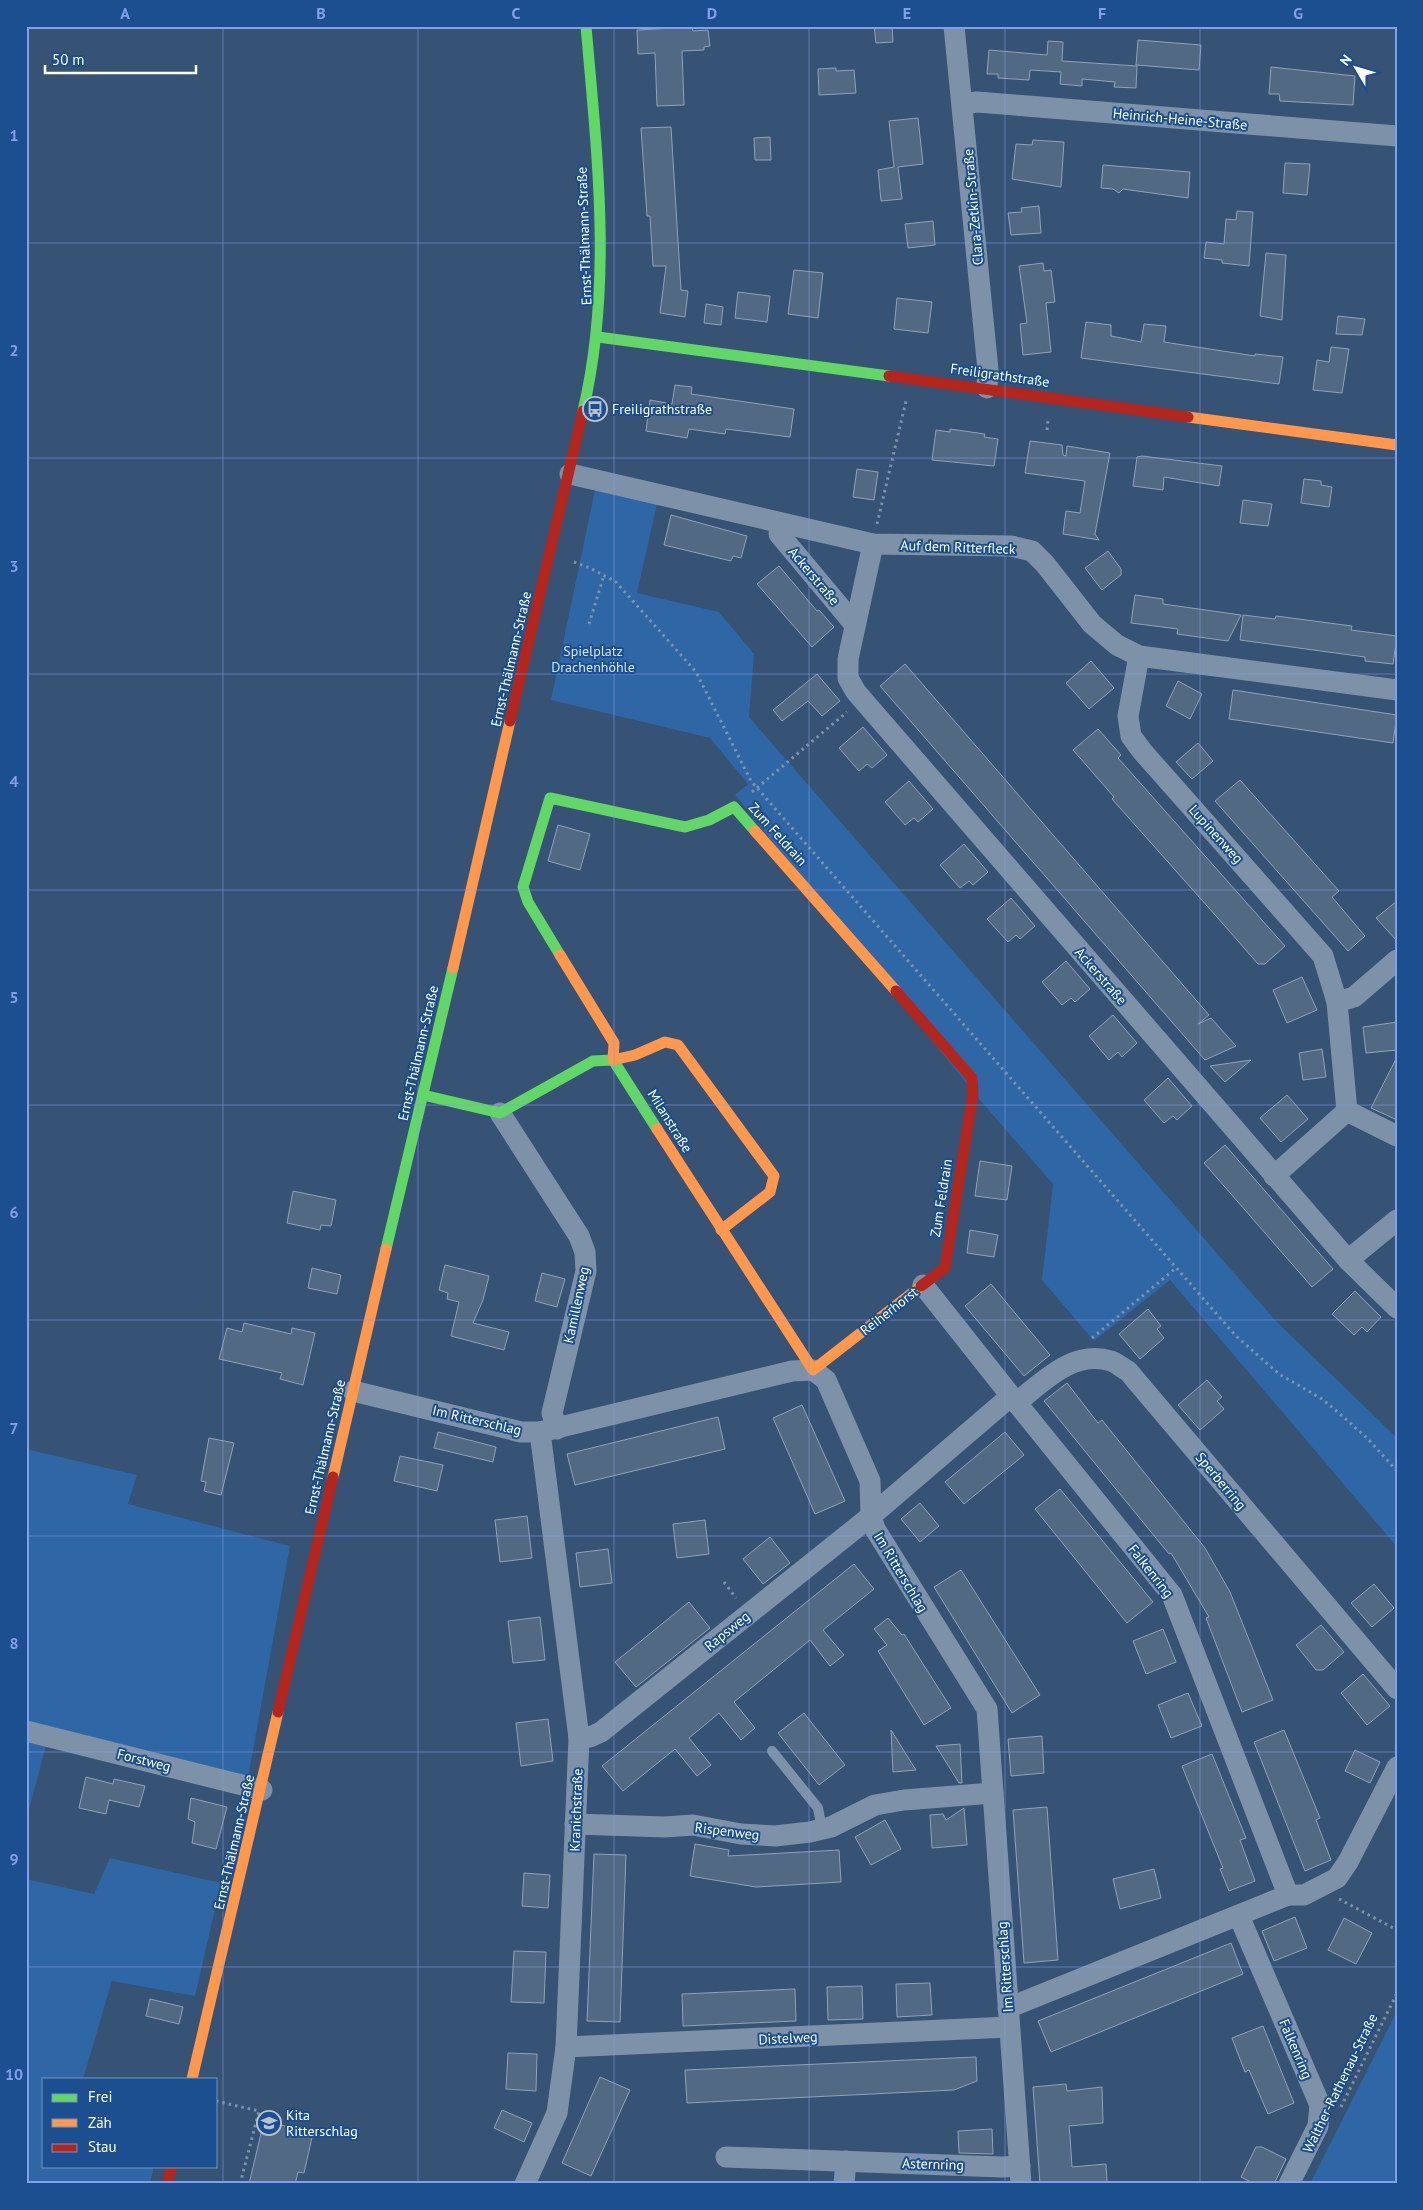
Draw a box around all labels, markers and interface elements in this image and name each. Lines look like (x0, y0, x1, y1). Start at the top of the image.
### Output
text: A (120, 3, 130, 23)
text: B (316, 3, 326, 23)
text: C (512, 3, 521, 23)
text: D (707, 3, 717, 23)
text: E (903, 3, 911, 23)
text: F (1098, 3, 1106, 23)
text: G (1293, 3, 1303, 23)
scale bar (45, 42, 196, 74)
north arrow (1330, 42, 1380, 92)
text: 50 m (52, 50, 85, 69)
text: N (1336, 51, 1356, 69)
street label: Heinrich-Heine-Straße (1112, 104, 1248, 134)
text: 1 (9, 125, 19, 145)
street label: Clara-Zetkin-Straße (959, 148, 987, 266)
street label: Ernst-Thälmann-Straße (573, 167, 595, 305)
text: 2 (9, 340, 19, 360)
street label: Freiligrathstraße (949, 359, 1051, 391)
bus stop icon: Freiligrathstraße (582, 396, 608, 422)
place label: Freiligrathstraße (612, 400, 712, 418)
street label: Auf dem Ritterfleck (900, 536, 1016, 558)
street label: Ackerstraße (784, 543, 844, 609)
text: 3 (9, 556, 19, 576)
street label: Ernst-Thälmann-Straße (487, 590, 535, 728)
park label: Spielplatz Drachenhöhle (551, 642, 635, 676)
text: 4 (9, 771, 19, 791)
street label: Zum Feldrain (745, 799, 811, 869)
street label: Lupinenweg (1185, 801, 1247, 867)
street label: Ackerstraße (1071, 943, 1131, 1009)
street label: Ernst-Thälmann-Straße (394, 984, 442, 1122)
text: 5 (9, 987, 19, 1007)
street label: Milanstraße (643, 1086, 697, 1156)
street label: Zum Feldrain (926, 1158, 956, 1238)
text: 6 (9, 1202, 19, 1222)
street label: Kamillenweg (559, 1265, 593, 1345)
street label: Reiherhorst (856, 1283, 922, 1339)
street label: Ernst-Thälmann-Straße (301, 1378, 349, 1516)
street label: Im Ritterschlag (431, 1401, 523, 1439)
text: 7 (9, 1418, 19, 1438)
street label: Sperberring (1192, 1448, 1250, 1514)
street label: Im Ritterschlag (870, 1528, 932, 1616)
street label: Falkenring (1124, 1541, 1178, 1601)
street label: Rapsweg (701, 1607, 753, 1655)
text: 8 (9, 1633, 19, 1653)
street label: Forstweg (115, 1745, 173, 1775)
street label: Kranichstraße (566, 1768, 586, 1852)
street label: Ernst-Thälmann-Straße (210, 1773, 258, 1911)
street label: Rispenweg (694, 1818, 760, 1844)
text: 9 (9, 1849, 19, 1869)
street label: Im Ritterschlag (993, 1921, 1017, 2013)
street label: Walther-Rathenau-Straße (1298, 2011, 1382, 2155)
street label: Falkenring (1275, 2016, 1317, 2082)
street label: Distelweg (758, 2027, 818, 2049)
text: 10 (5, 2064, 23, 2084)
legend (42, 2078, 218, 2168)
text: Frei (88, 2087, 113, 2106)
place label: Kita Ritterschlag (286, 2106, 358, 2140)
school or university icon: Kita Ritterschlag (256, 2110, 282, 2136)
text: Zäh (88, 2113, 112, 2132)
text: Stau (88, 2137, 117, 2156)
street label: Asternring (902, 2154, 964, 2174)

